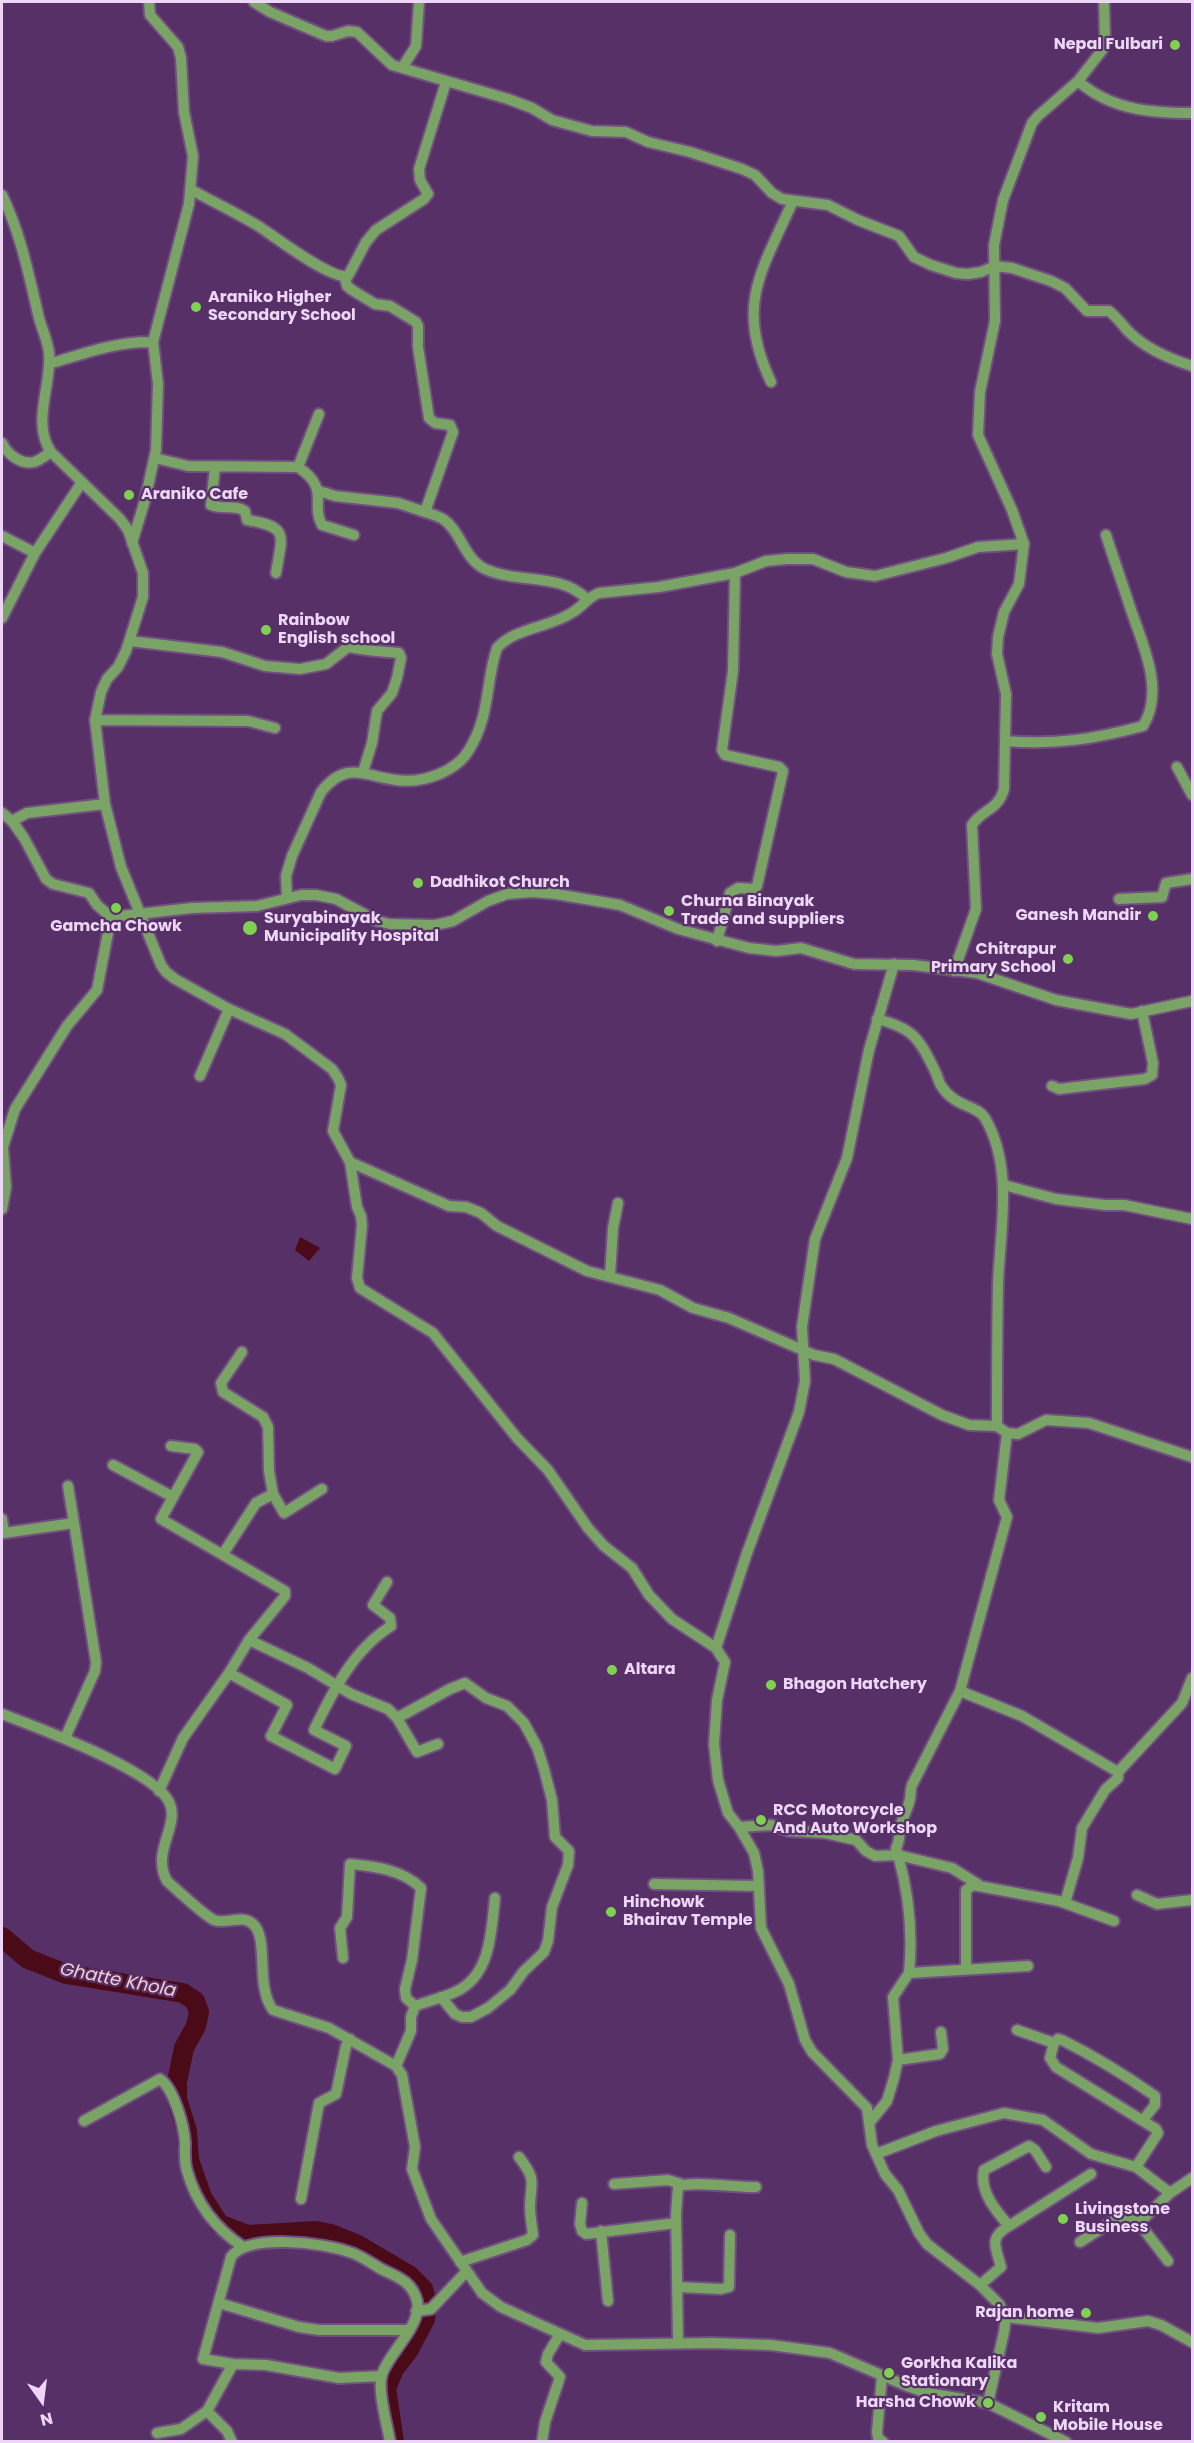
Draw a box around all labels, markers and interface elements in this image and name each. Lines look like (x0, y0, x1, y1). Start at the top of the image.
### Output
place label: Nepal Fulbari (1054, 35, 1163, 55)
marker: Nepal Fulbari (1168, 38, 1182, 52)
place label: Araniko Higher Secondary School (208, 288, 356, 326)
marker: Araniko Higher Secondary School (189, 300, 203, 314)
place label: Araniko Cafe (141, 485, 248, 505)
marker: Araniko Cafe (122, 488, 136, 502)
place label: Rainbow English school (278, 611, 395, 649)
marker: Rainbow English school (259, 623, 273, 637)
place label: Dadhikot Church (430, 873, 570, 893)
marker: Dadhikot Church (411, 876, 425, 890)
place label: Churna Binayak Trade and suppliers (681, 892, 845, 930)
marker: Gamcha Chowk (109, 901, 123, 915)
marker: Churna Binayak Trade and suppliers (662, 904, 676, 918)
place label: Ganesh Mandir (1015, 906, 1141, 926)
place label: Suryabinayak Municipality Hospital (264, 909, 439, 947)
marker: Ganesh Mandir (1146, 909, 1160, 923)
place label: Gamcha Chowk (50, 917, 182, 937)
marker: Suryabinayak Municipality Hospital (241, 919, 259, 937)
place label: Chitrapur Primary School (931, 940, 1056, 978)
marker: Chitrapur Primary School (1061, 952, 1075, 966)
place label: Altara (624, 1660, 676, 1680)
marker: Altara (605, 1663, 619, 1677)
place label: Bhagon Hatchery (783, 1675, 927, 1695)
marker: Bhagon Hatchery (764, 1678, 778, 1692)
place label: RCC Motorcycle And Auto Workshop (773, 1801, 937, 1839)
marker: RCC Motorcycle And Auto Workshop (754, 1813, 768, 1827)
place label: Hinchowk Bhairav Temple (623, 1893, 753, 1931)
marker: Hinchowk Bhairav Temple (604, 1905, 618, 1919)
water label: Ghatte Khola (58, 1959, 178, 2003)
place label: Livingstone Business (1075, 2200, 1170, 2238)
marker: Livingstone Business (1056, 2212, 1070, 2226)
place label: Rajan home (975, 2303, 1074, 2323)
marker: Rajan home (1079, 2306, 1093, 2320)
place label: Gorkha Kalika Stationary (901, 2354, 1017, 2392)
marker: Gorkha Kalika Stationary (882, 2366, 896, 2380)
north arrow (12, 2371, 72, 2431)
place label: Harsha Chowk (856, 2393, 976, 2413)
marker: Harsha Chowk (981, 2396, 995, 2410)
place label: Kritam Mobile House (1053, 2398, 1163, 2436)
text: N (38, 2406, 55, 2432)
marker: Kritam Mobile House (1034, 2410, 1048, 2424)

